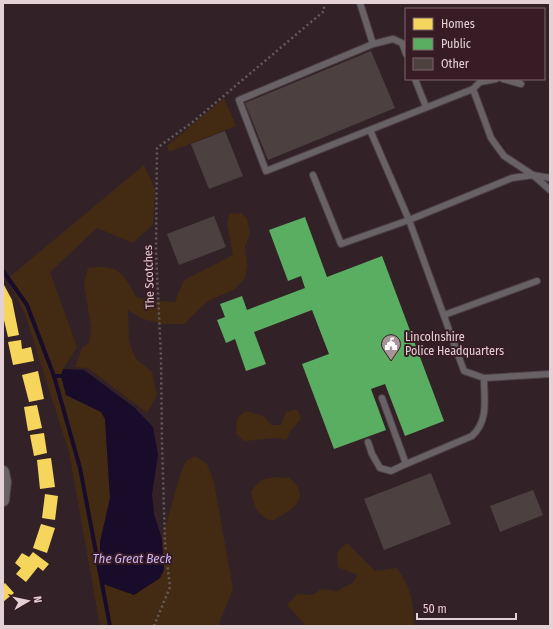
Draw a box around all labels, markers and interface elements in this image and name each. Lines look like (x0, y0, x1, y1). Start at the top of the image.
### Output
legend (405, 8, 545, 80)
text: Homes (441, 17, 475, 31)
text: Public (441, 37, 471, 51)
text: Other (441, 57, 470, 71)
street label: The Scotches (141, 245, 157, 309)
place label: Lincolnshire Police Headquarters (405, 330, 504, 358)
public building icon: Lincolnshire Police Headquarters (380, 333, 402, 361)
water label: The Great Beck (93, 551, 172, 566)
north arrow (8, 581, 48, 621)
text: N (30, 595, 44, 604)
scale bar (417, 595, 516, 621)
text: 50 m (423, 602, 447, 616)

